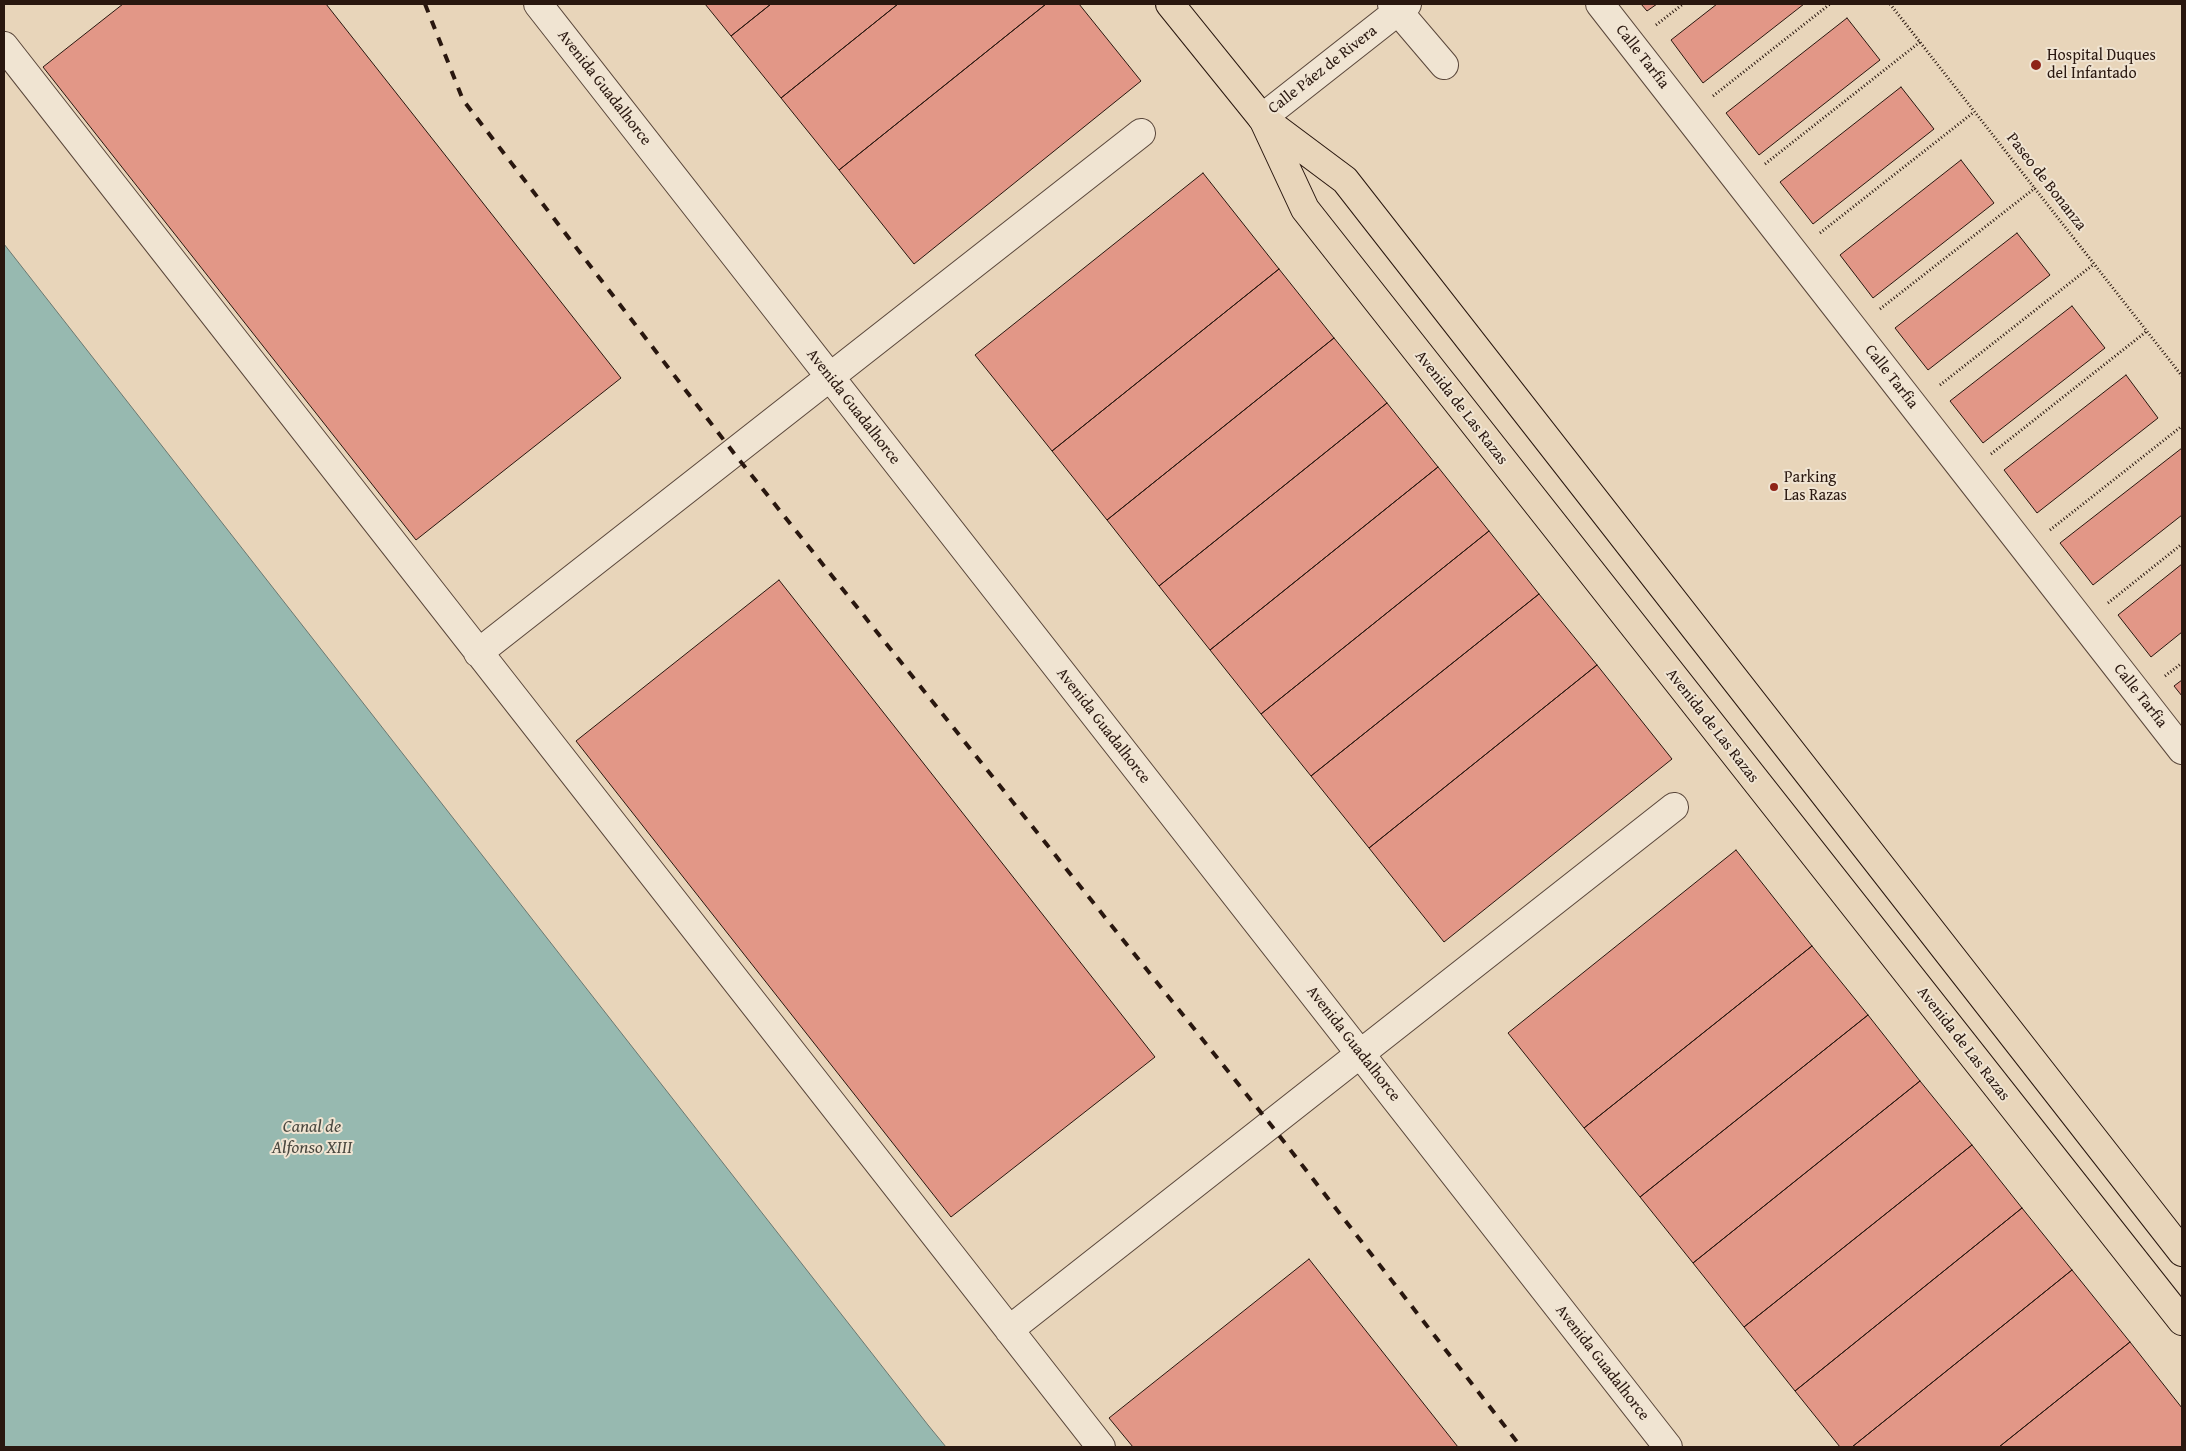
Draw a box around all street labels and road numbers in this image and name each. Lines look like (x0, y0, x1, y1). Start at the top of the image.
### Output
street label: Calle Tarfia (1611, 21, 1673, 93)
street label: Calle Páez de Rivera (1265, 22, 1381, 118)
street label: Avenida Guadalhorce (553, 26, 655, 150)
street label: Paseo de Bonanza (2002, 129, 2090, 235)
street label: Calle Tarfia (1860, 341, 1922, 413)
street label: Avenida Guadalhorce (802, 345, 904, 469)
street label: Avenida de Las Razas (1410, 347, 1512, 469)
street label: Calle Tarfia (2109, 660, 2171, 732)
street label: Avenida Guadalhorce (1052, 664, 1154, 788)
street label: Avenida de Las Razas (1661, 665, 1763, 787)
street label: Avenida Guadalhorce (1302, 982, 1404, 1106)
street label: Avenida de Las Razas (1912, 983, 2014, 1105)
street label: Avenida Guadalhorce (1551, 1301, 1653, 1425)

